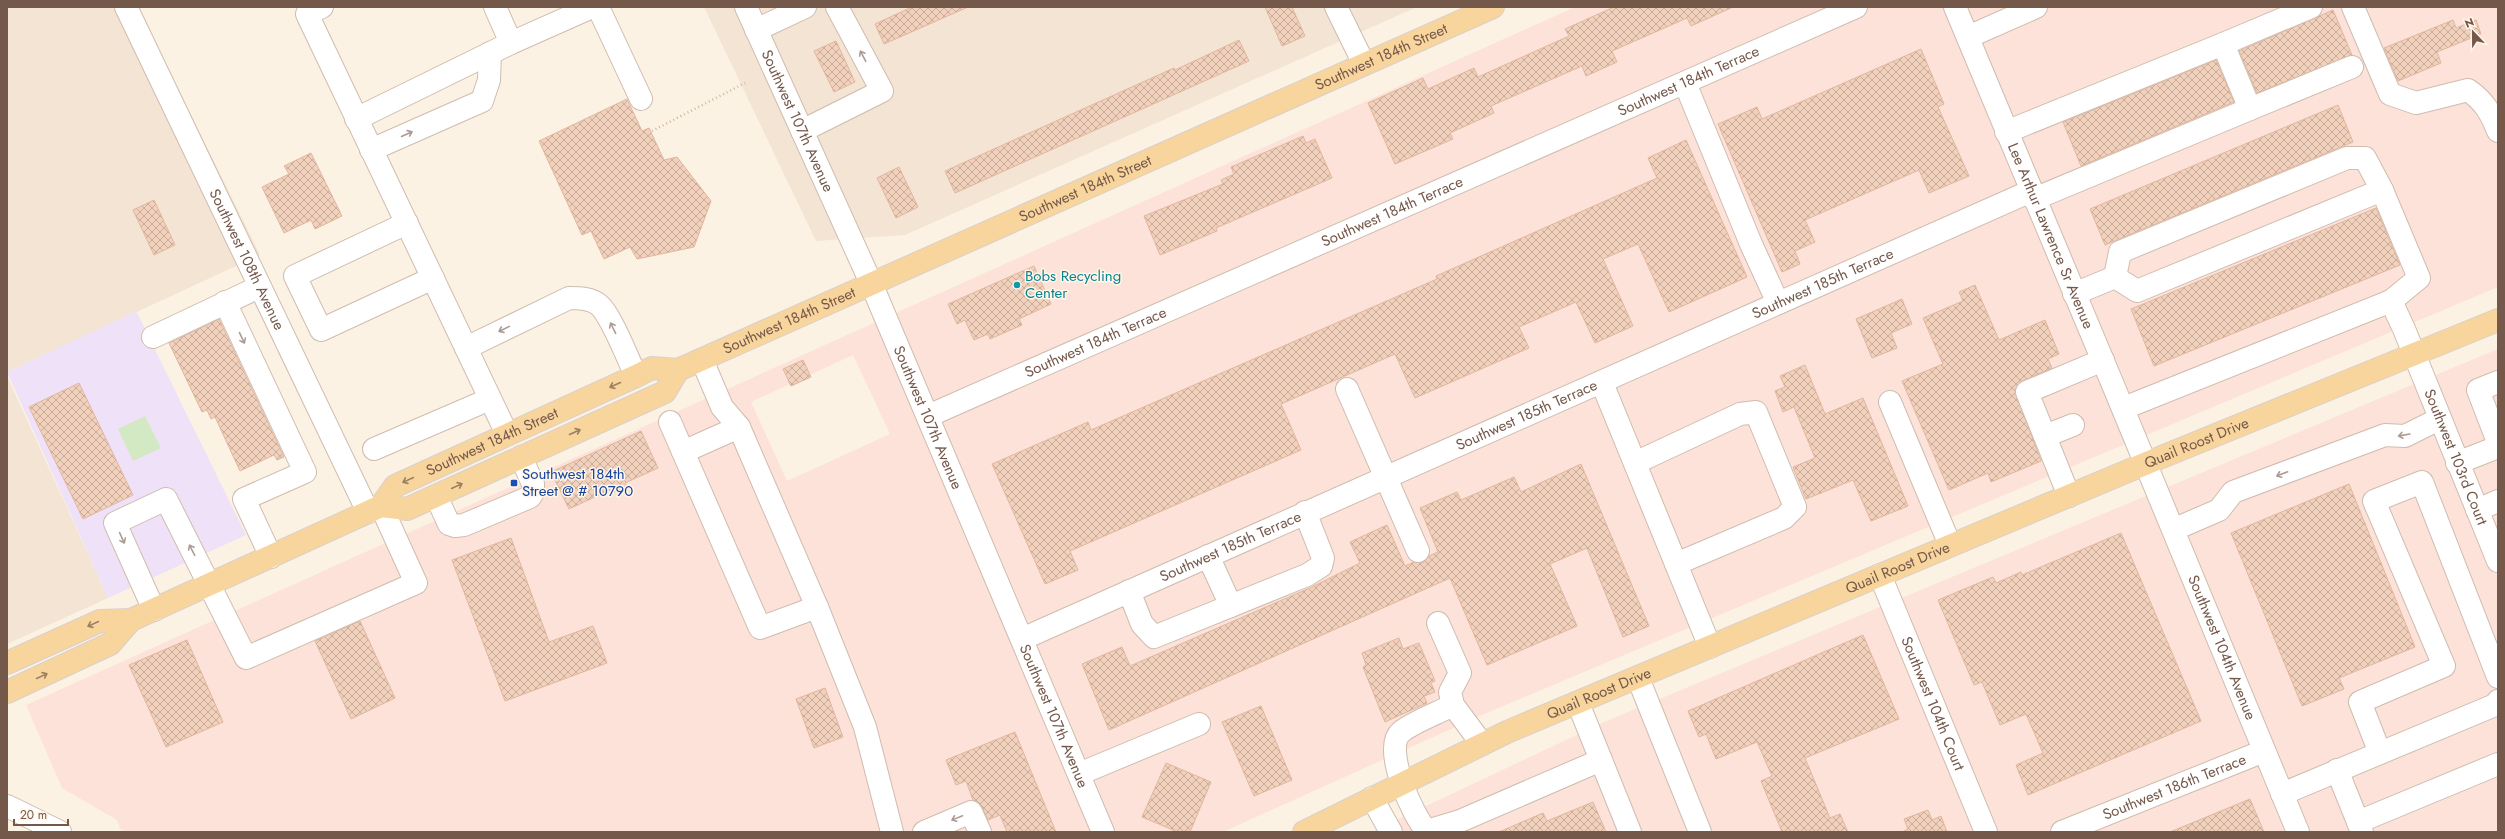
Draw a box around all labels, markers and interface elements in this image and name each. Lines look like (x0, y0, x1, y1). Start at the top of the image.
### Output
north arrow (2453, 12, 2493, 52)
text: N (2462, 14, 2476, 32)
street label: Southwest 184th Street (1311, 17, 1451, 96)
street label: Southwest 184th Terrace (1614, 40, 1763, 122)
street label: Southwest 107th Avenue (756, 46, 839, 196)
one-way arrow (859, 50, 867, 62)
one-way arrow (400, 130, 412, 137)
street label: Lee Arthur Lawrence Sr Avenue (2002, 140, 2099, 332)
street label: Southwest 184th Street (1015, 149, 1155, 228)
street label: Southwest 184th Terrace (1317, 170, 1467, 252)
street label: Southwest 108th Avenue (204, 185, 290, 334)
street label: Southwest 185th Terrace (1748, 242, 1897, 325)
place label: Bobs Recycling Center (1025, 265, 1121, 304)
marker: Bobs Recycling Center (1012, 280, 1022, 290)
street label: Southwest 184th Street (719, 281, 859, 360)
street label: Southwest 184th Terrace (1021, 301, 1170, 383)
one-way arrow (609, 322, 616, 334)
one-way arrow (499, 325, 511, 333)
one-way arrow (239, 331, 246, 343)
street label: Southwest 107th Avenue (888, 342, 968, 493)
street label: Southwest 185th Terrace (1452, 374, 1601, 456)
one-way arrow (609, 382, 621, 389)
street label: Southwest 103rd Court (2418, 386, 2493, 529)
street label: Southwest 184th Street (422, 402, 562, 481)
street label: Quail Roost Drive (2141, 412, 2252, 474)
one-way arrow (569, 428, 581, 435)
one-way arrow (2398, 431, 2411, 439)
place label: Southwest 184th Street @ # 10790 (522, 463, 633, 502)
one-way arrow (2275, 471, 2288, 478)
one-way arrow (402, 477, 414, 484)
marker: Southwest 184th Street @ # 10790 (509, 478, 519, 488)
one-way arrow (451, 482, 463, 489)
street label: Southwest 185th Terrace (1156, 505, 1305, 588)
one-way arrow (119, 532, 126, 544)
street label: Quail Roost Drive (1842, 536, 1953, 600)
one-way arrow (188, 544, 195, 556)
street label: Southwest 104th Avenue (2182, 572, 2262, 724)
one-way arrow (87, 621, 99, 628)
street label: Southwest 104th Court (1896, 633, 1971, 774)
street label: Southwest 107th Avenue (1014, 641, 1094, 791)
street label: Quail Roost Drive (1543, 662, 1655, 725)
one-way arrow (36, 672, 48, 679)
street label: Southwest 186th Terrace (2099, 748, 2250, 826)
scale bar (14, 801, 68, 827)
text: 20 m (20, 806, 47, 824)
one-way arrow (952, 815, 964, 822)

